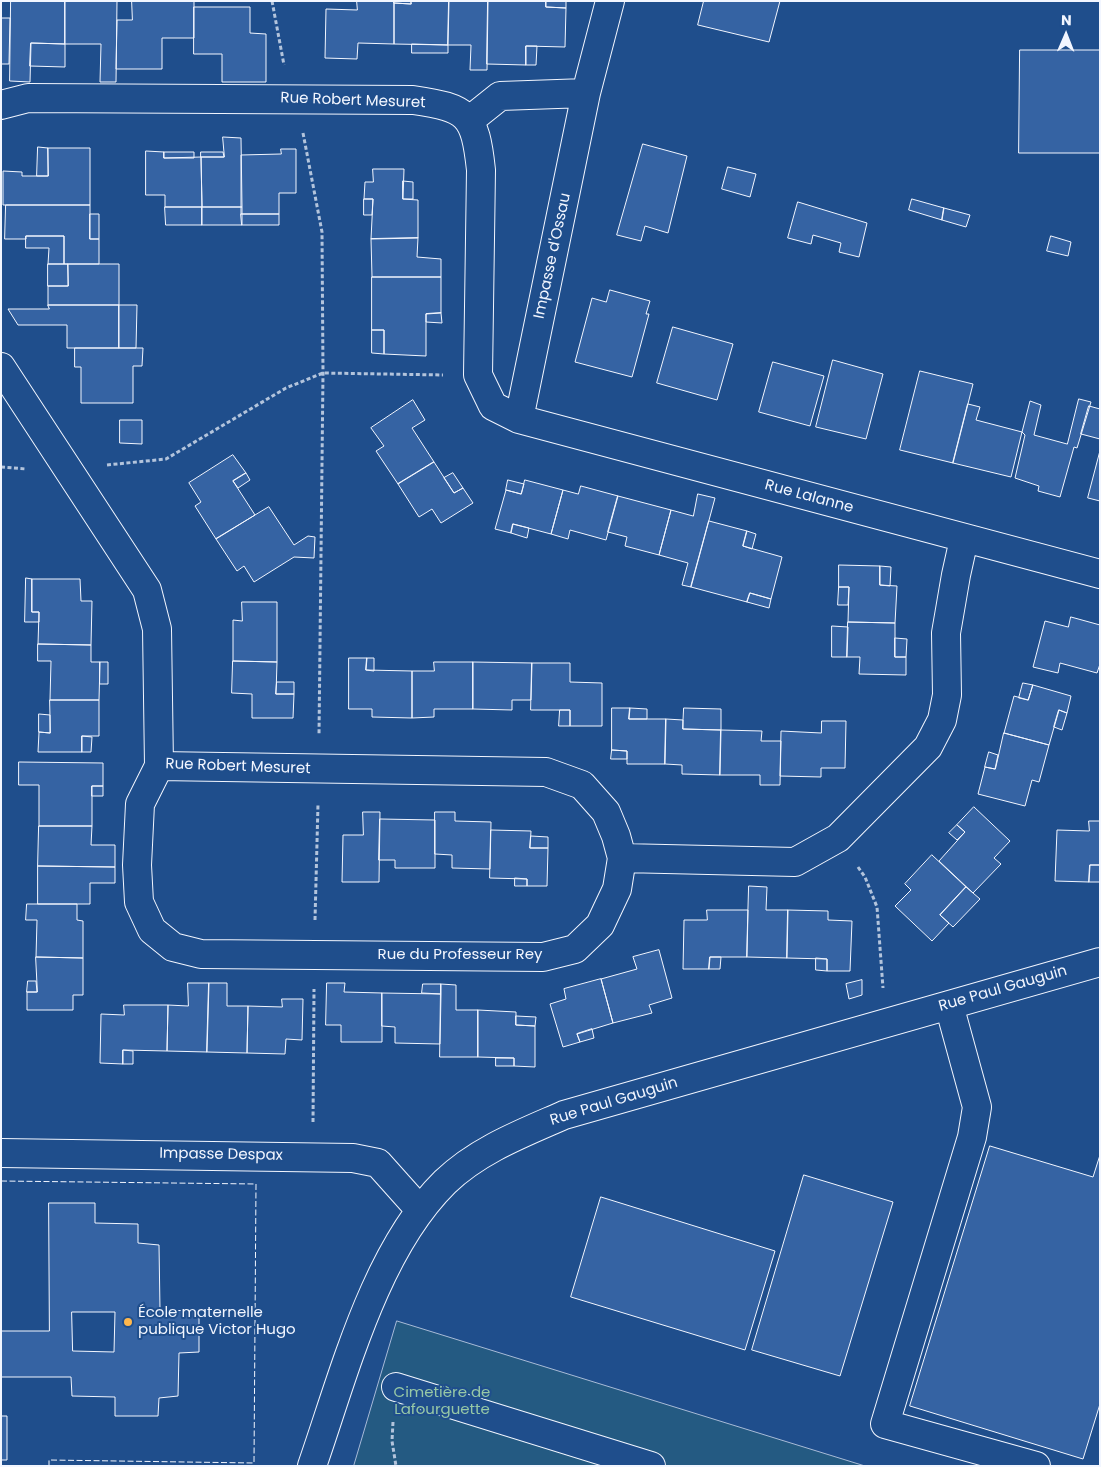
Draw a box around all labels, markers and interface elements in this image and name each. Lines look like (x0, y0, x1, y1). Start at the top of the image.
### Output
north arrow (1041, 10, 1091, 60)
text: N (1061, 10, 1072, 30)
street label: Rue Robert Mesuret (280, 89, 426, 113)
street label: Impasse d'Ossau (531, 191, 575, 321)
street label: Rue Lalanne (763, 477, 855, 517)
street label: Rue Robert Mesuret (165, 755, 311, 779)
street label: Rue du Professeur Rey (378, 946, 542, 964)
street label: Rue Paul Gauguin (937, 962, 1069, 1016)
street label: Rue Paul Gauguin (548, 1074, 680, 1130)
street label: Impasse Despax (159, 1145, 283, 1165)
place label: École maternelle publique Victor Hugo (138, 1304, 296, 1339)
marker: École maternelle publique Victor Hugo (122, 1316, 134, 1328)
park label: Cimetière de Lafourguette (394, 1384, 490, 1419)

